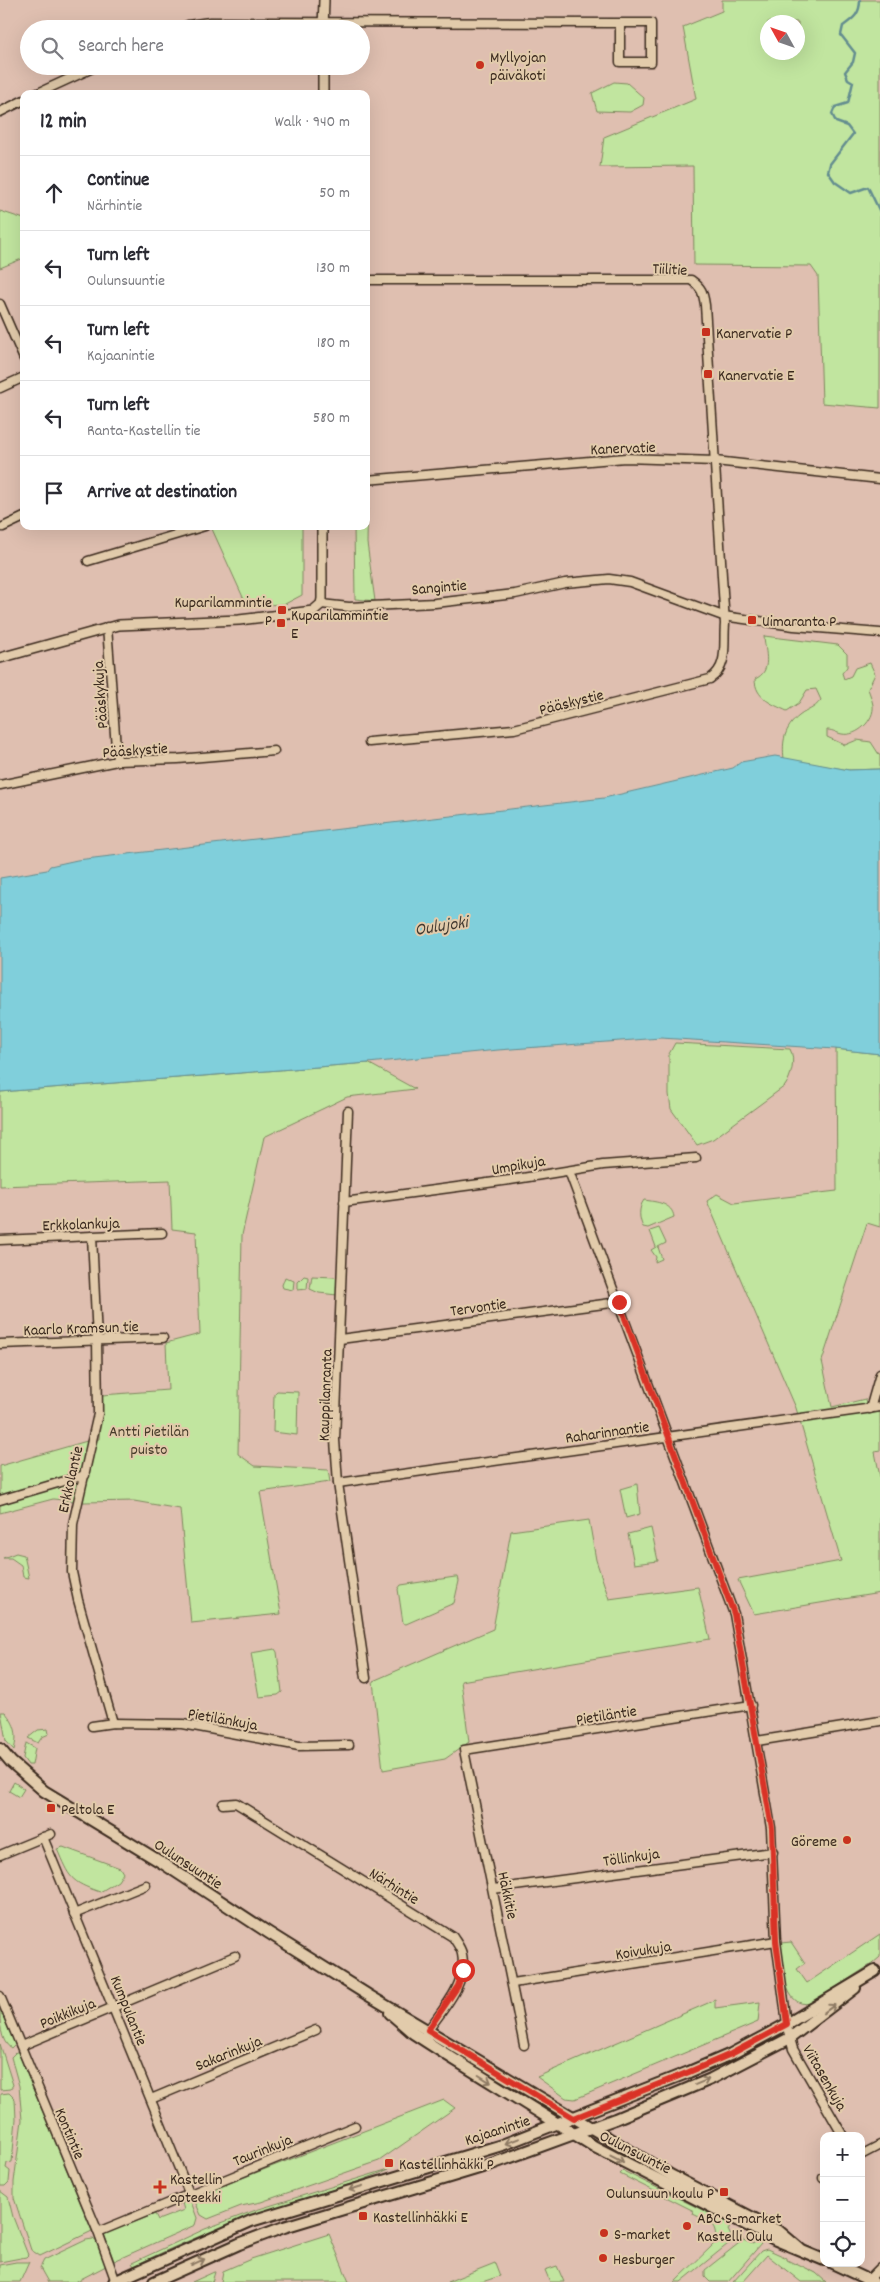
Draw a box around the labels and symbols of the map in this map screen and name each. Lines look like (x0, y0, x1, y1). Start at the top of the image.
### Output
north arrow (760, 15, 805, 60)
place label: Myllyojan päiväkoti (490, 47, 546, 88)
marker: Myllyojan päiväkoti (474, 59, 486, 71)
street label: Tiilitie (652, 258, 688, 283)
place label: Kanervatie P (716, 323, 792, 346)
marker: Kanervatie P (700, 326, 712, 338)
place label: Kanervatie E (718, 365, 795, 388)
marker: Kanervatie E (702, 368, 714, 380)
street label: Kanervatie (590, 437, 656, 462)
street label: Sangintie (411, 575, 468, 602)
place label: Kuparilammintie P (174, 592, 272, 633)
marker: Kuparilammintie P (276, 604, 288, 616)
place label: Kuparilammintie E (291, 605, 389, 646)
place label: Uimaranta P (762, 611, 836, 634)
marker: Uimaranta P (746, 614, 758, 626)
marker: Kuparilammintie E (275, 617, 287, 629)
street label: Pääskykuja (88, 660, 115, 730)
street label: Pääskystie (537, 684, 606, 723)
street label: Pääskystie (102, 738, 169, 765)
water label: Oulujoki (413, 911, 472, 944)
street label: Umpikuja (490, 1150, 548, 1182)
street label: Erkkolankuja (42, 1213, 121, 1238)
route end (608, 1291, 631, 1314)
street label: Tervontie (449, 1293, 508, 1324)
street label: Kaarlo Kramsun tie (23, 1316, 139, 1343)
street label: Kauppilanranta (313, 1348, 340, 1442)
street label: Raharinnantie (564, 1416, 651, 1451)
park label: Antti Pietilän puisto (109, 1421, 189, 1462)
street label: Erkkolantie (53, 1444, 90, 1515)
street label: Pietiläntie (574, 1700, 638, 1733)
street label: Pietilänkuja (186, 1703, 260, 1738)
place label: Peltola E (61, 1799, 115, 1822)
marker: Peltola E (45, 1802, 57, 1814)
place label: Göreme (791, 1831, 837, 1854)
street label: Oulunsuuntie (149, 1834, 227, 1896)
marker: Göreme (841, 1834, 853, 1846)
street label: Töllinkuja (602, 1843, 661, 1874)
street label: Närhintie (364, 1863, 423, 1912)
street label: Häkkitie (490, 1870, 523, 1921)
street label: Koivukuja (614, 1936, 673, 1967)
route start (452, 1959, 475, 1982)
street label: Kumpulantie (103, 1972, 152, 2050)
street label: Poikkikuja (37, 1993, 100, 2036)
one-way arrow (822, 2004, 836, 2014)
street label: Sakarinkuja (192, 2030, 266, 2078)
street label: Viitasenkuja (796, 2041, 852, 2116)
one-way arrow (477, 2074, 491, 2084)
one-way arrow (694, 2077, 709, 2087)
street label: Kontintie (48, 2105, 90, 2163)
street label: Kajaanintie (462, 2110, 534, 2153)
street label: Oulunsuuntie (595, 2125, 675, 2181)
street label: Taurinkuja (230, 2129, 297, 2174)
one-way arrow (504, 2138, 519, 2147)
place label: Kastellinhäkki P (399, 2154, 494, 2177)
one-way arrow (609, 2155, 624, 2164)
marker: Kastellinhäkki P (383, 2157, 395, 2169)
place label: Kastellin apteekki (170, 2169, 223, 2210)
marker: Kastellin apteekki (154, 2181, 166, 2193)
place label: Oulunsuun koulu P (606, 2183, 714, 2206)
one-way arrow (348, 2184, 364, 2194)
marker: Oulunsuun koulu P (718, 2186, 730, 2198)
place label: Kastellinhäkki E (373, 2207, 469, 2230)
place label: ABC S-market Kastelli Oulu (697, 2208, 781, 2249)
marker: Kastellinhäkki E (357, 2210, 369, 2222)
marker: ABC S-market Kastelli Oulu (681, 2220, 693, 2232)
place label: S-market (614, 2224, 671, 2247)
marker: S-market (598, 2227, 610, 2239)
place label: Hesburger (613, 2249, 675, 2272)
marker: Hesburger (597, 2252, 609, 2264)
one-way arrow (190, 2257, 205, 2267)

